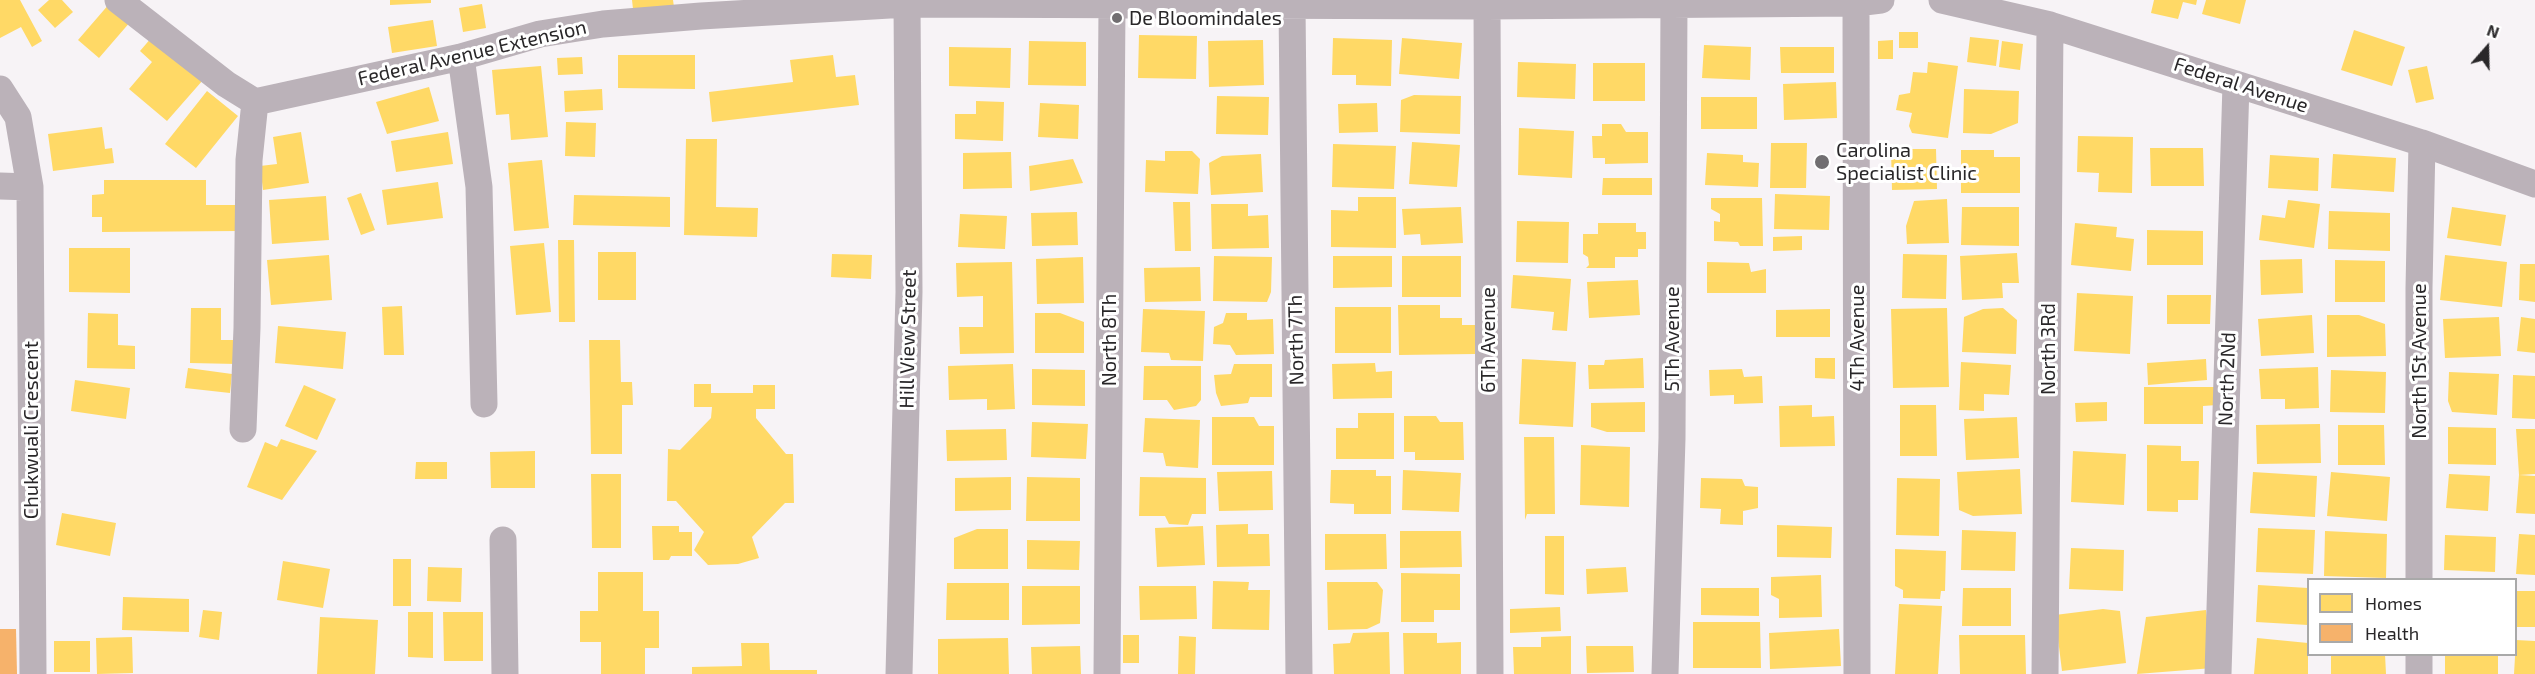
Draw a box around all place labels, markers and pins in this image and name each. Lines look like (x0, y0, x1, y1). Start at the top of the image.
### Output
place label: De Bloomindales (1129, 6, 1282, 30)
marker: De Bloomindales (1110, 11, 1124, 25)
place label: Carolina Specialist Clinic (1836, 138, 1977, 185)
marker: Carolina Specialist Clinic (1813, 153, 1831, 171)

